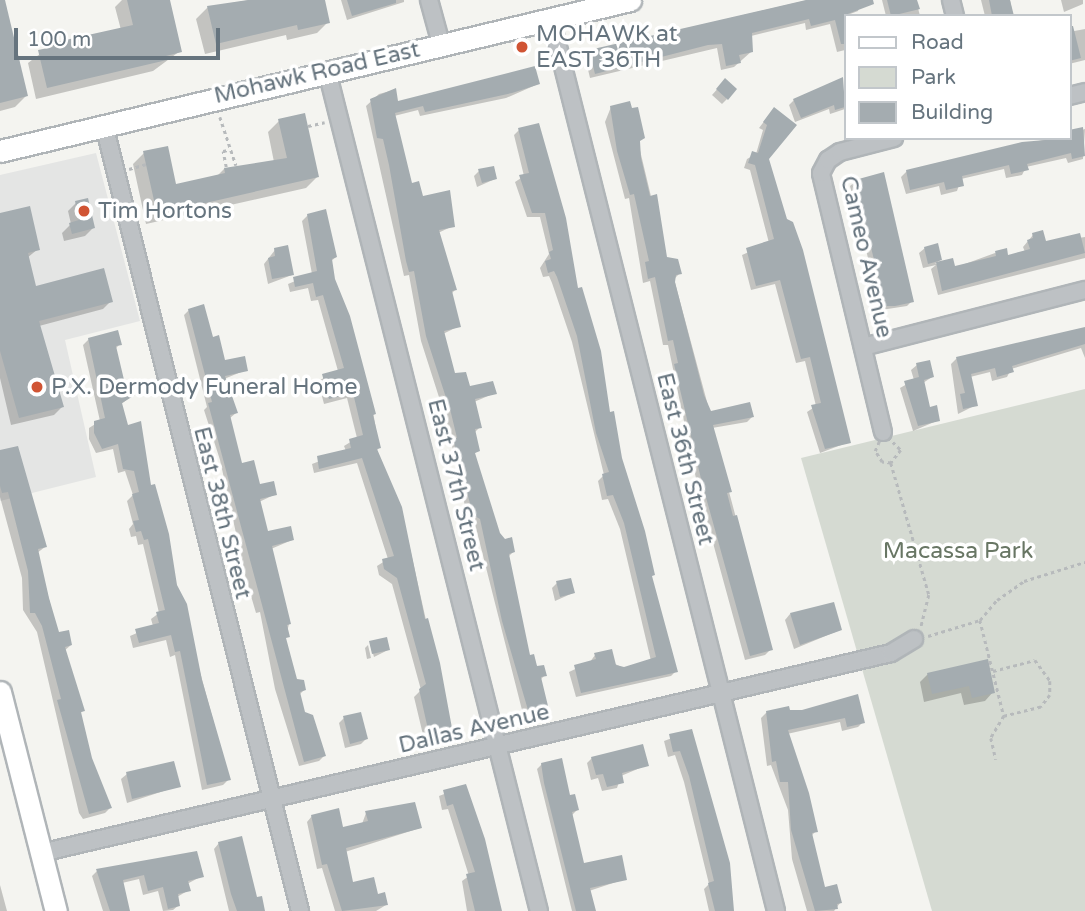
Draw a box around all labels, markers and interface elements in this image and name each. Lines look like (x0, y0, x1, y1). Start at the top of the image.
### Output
scale bar (18, 14, 224, 58)
legend (844, 14, 1071, 140)
place label: MOHAWK at EAST 36TH (536, 20, 677, 74)
text: 100 m (27, 27, 91, 52)
text: Road (911, 30, 964, 55)
street label: Mohawk Road East (211, 36, 423, 110)
marker: MOHAWK at EAST 36TH (514, 39, 530, 55)
text: Park (911, 65, 956, 90)
text: Building (911, 100, 993, 125)
street label: Cameo Avenue (834, 173, 898, 341)
place label: Tim Hortons (98, 197, 232, 225)
marker: Tim Hortons (76, 203, 92, 219)
street label: East 36th Street (650, 370, 720, 548)
place label: P.X. Dermody Funeral Home (51, 373, 357, 401)
marker: P.X. Dermody Funeral Home (29, 379, 45, 395)
street label: East 37th Street (421, 396, 491, 574)
street label: East 38th Street (187, 424, 257, 602)
park label: Macassa Park (883, 537, 1033, 565)
street label: Dallas Avenue (396, 698, 552, 760)

